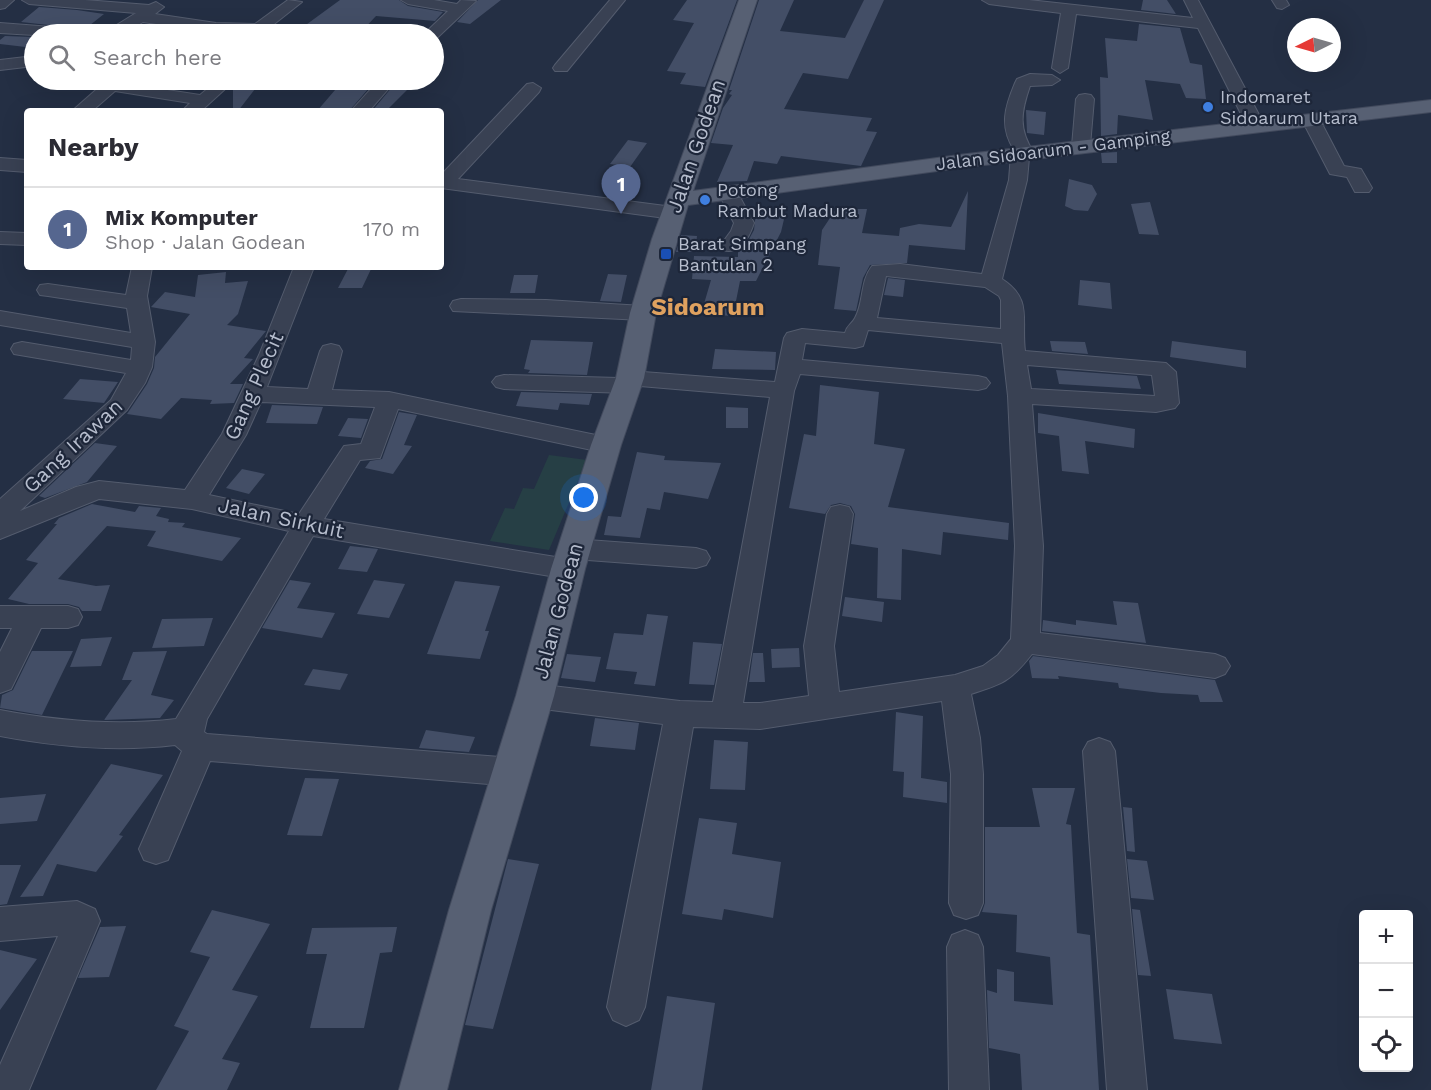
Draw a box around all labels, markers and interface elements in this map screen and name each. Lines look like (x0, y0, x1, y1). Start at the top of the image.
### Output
north arrow (1287, 18, 1341, 72)
search box (24, 24, 444, 90)
icon: search (45, 41, 78, 74)
text: Search here (93, 45, 222, 70)
street label: Jalan Godean (661, 76, 730, 216)
place label: Indomaret Sidoarum Utara (1220, 86, 1358, 128)
marker: Indomaret Sidoarum Utara (1201, 100, 1215, 114)
street label: Jalan Sidoarum - Gamping (935, 125, 1172, 174)
text: Nearby (48, 132, 139, 162)
pin: 1 (602, 164, 640, 214)
place label: Potong Rambut Madura (717, 179, 858, 221)
marker: Potong Rambut Madura (698, 193, 712, 207)
text: Mix Komputer (105, 205, 258, 230)
text: 1 (63, 217, 72, 241)
text: 170 m (363, 217, 420, 241)
text: Shop · Jalan Godean (105, 230, 306, 254)
place label: Barat Simpang Bantulan 2 (678, 233, 807, 275)
marker: Barat Simpang Bantulan 2 (659, 247, 673, 261)
district label: Sidoarum (651, 293, 765, 321)
street label: Gang Plecit (219, 328, 289, 444)
street label: Gang Irawan (18, 393, 128, 498)
your location (569, 483, 598, 512)
street label: Jalan Sirkuit (216, 492, 347, 543)
street label: Jalan Godean (527, 540, 588, 682)
map controls (1359, 910, 1413, 1072)
button: + (1359, 910, 1413, 964)
button: − (1359, 964, 1413, 1018)
button: locate (1359, 1018, 1413, 1072)

